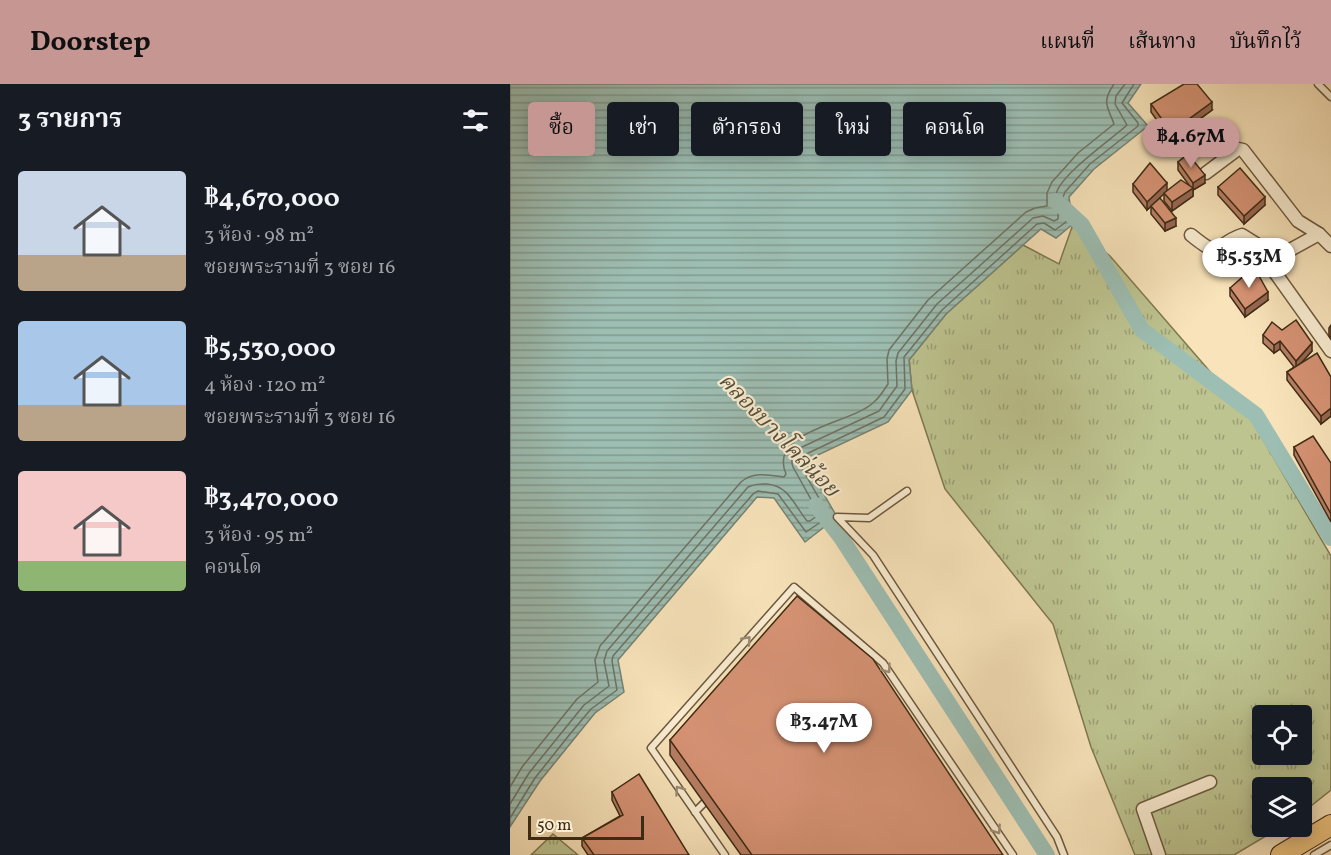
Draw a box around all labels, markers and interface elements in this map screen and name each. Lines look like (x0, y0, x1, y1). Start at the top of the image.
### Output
text: Doorstep (30, 23, 151, 62)
text: แผนที่ (1040, 28, 1095, 57)
text: เส้นทาง (1128, 28, 1196, 57)
text: บันทึกไว้ (1229, 28, 1301, 57)
text: 3 รายการ (18, 102, 122, 138)
chip: ซื้อ (528, 102, 595, 156)
chip: เช่า (607, 102, 679, 156)
chip: ตัวกรอง (691, 102, 803, 156)
chip: ใหม่ (815, 102, 891, 156)
chip: คอนโด (903, 102, 1006, 156)
icon: filters (459, 104, 492, 137)
pin: ฿4.67M (1142, 118, 1240, 169)
text: ฿4.67M (1157, 123, 1225, 151)
text: ฿4,670,000 (204, 181, 340, 217)
icon: home (66, 195, 138, 267)
text: 3 ห้อง · 98 m² (204, 222, 314, 250)
pin: ฿5.53M (1200, 238, 1298, 289)
text: ฿5.53M (1216, 243, 1282, 271)
text: ซอยพระรามที่ 3 ซอย 16 (204, 254, 395, 282)
text: ฿5,530,000 (204, 331, 336, 367)
icon: home (66, 345, 138, 417)
water label: คลองบางโคล่น้อย (710, 365, 848, 507)
text: 4 ห้อง · 120 m² (204, 372, 325, 400)
text: ซอยพระรามที่ 3 ซอย 16 (204, 404, 395, 432)
text: ฿3,470,000 (204, 481, 338, 517)
icon: home (66, 495, 138, 567)
text: 3 ห้อง · 95 m² (204, 522, 313, 550)
text: คอนโด (204, 554, 262, 582)
one-way arrow (740, 637, 751, 647)
one-way arrow (880, 663, 891, 674)
pin: ฿3.47M (775, 703, 873, 754)
map controls (1252, 705, 1312, 837)
button: locate (1252, 705, 1312, 765)
text: ฿3.47M (790, 708, 858, 736)
button: layers (1252, 777, 1312, 837)
one-way arrow (675, 785, 686, 796)
scale bar (528, 813, 644, 840)
text: 50 m (537, 815, 571, 837)
one-way arrow (990, 824, 1001, 835)

